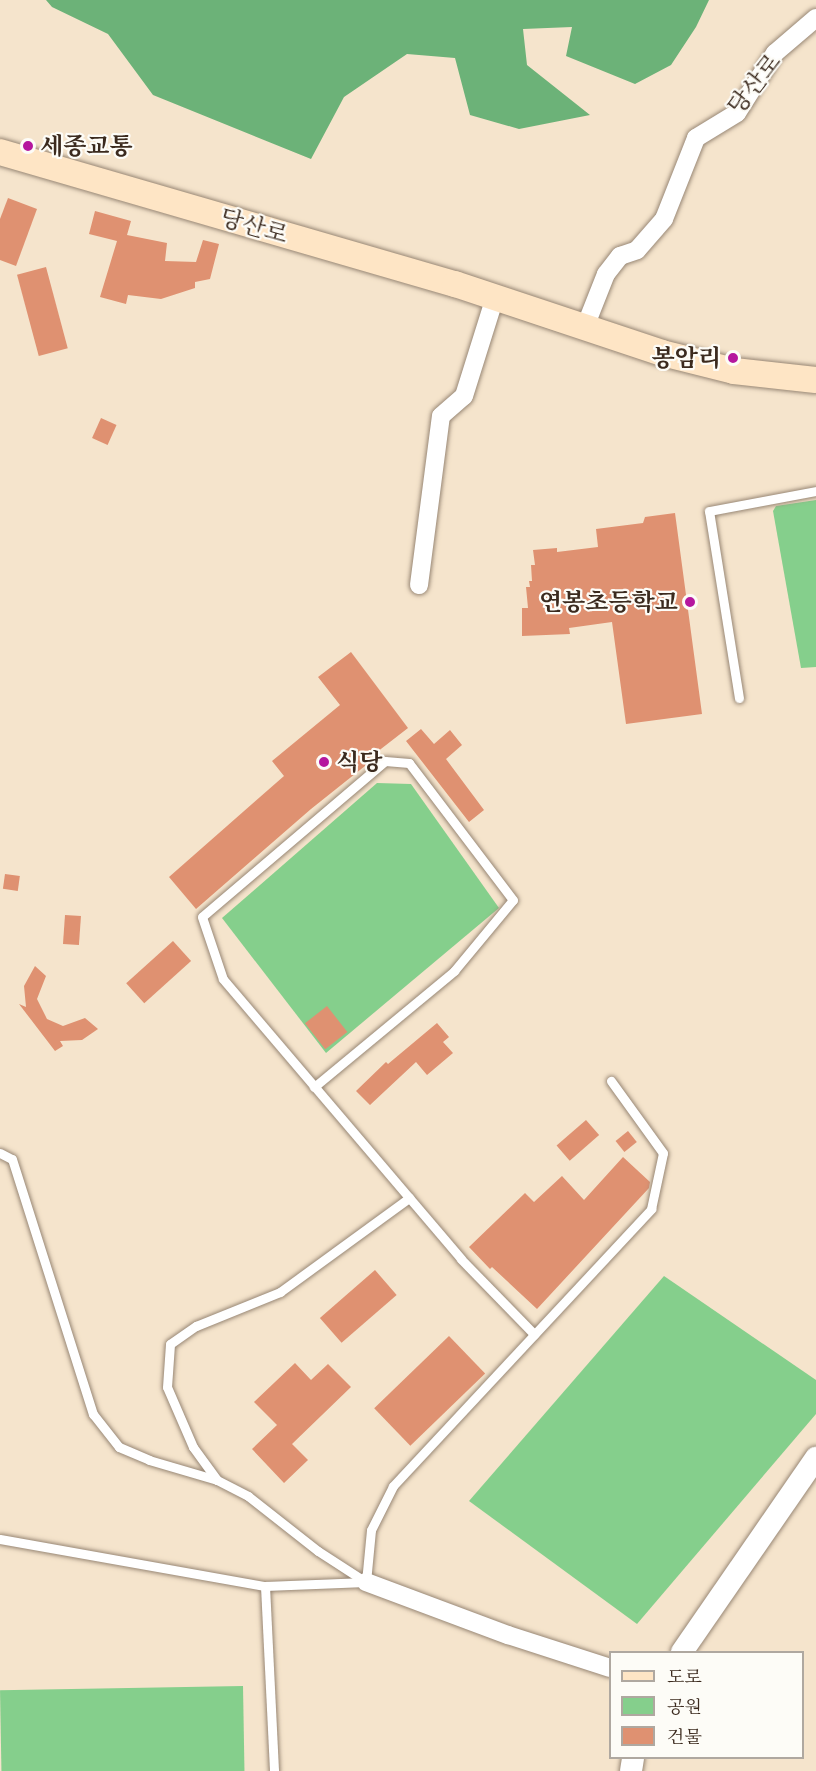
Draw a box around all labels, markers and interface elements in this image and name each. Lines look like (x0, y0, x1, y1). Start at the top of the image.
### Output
street label: 당산로 (721, 48, 787, 120)
place label: 세종교통 (40, 132, 133, 160)
marker: 세종교통 (21, 139, 35, 153)
street label: 당산로 (217, 203, 291, 249)
place label: 봉암리 (651, 344, 721, 372)
marker: 봉암리 (726, 351, 740, 365)
place label: 연봉초등학교 (539, 588, 678, 616)
marker: 연봉초등학교 (683, 595, 697, 609)
place label: 식당 (336, 748, 382, 776)
marker: 식당 (317, 755, 331, 769)
legend (609, 1651, 804, 1759)
text: 도로 (667, 1663, 702, 1690)
text: 공원 (667, 1693, 702, 1720)
text: 건물 (667, 1723, 702, 1750)

